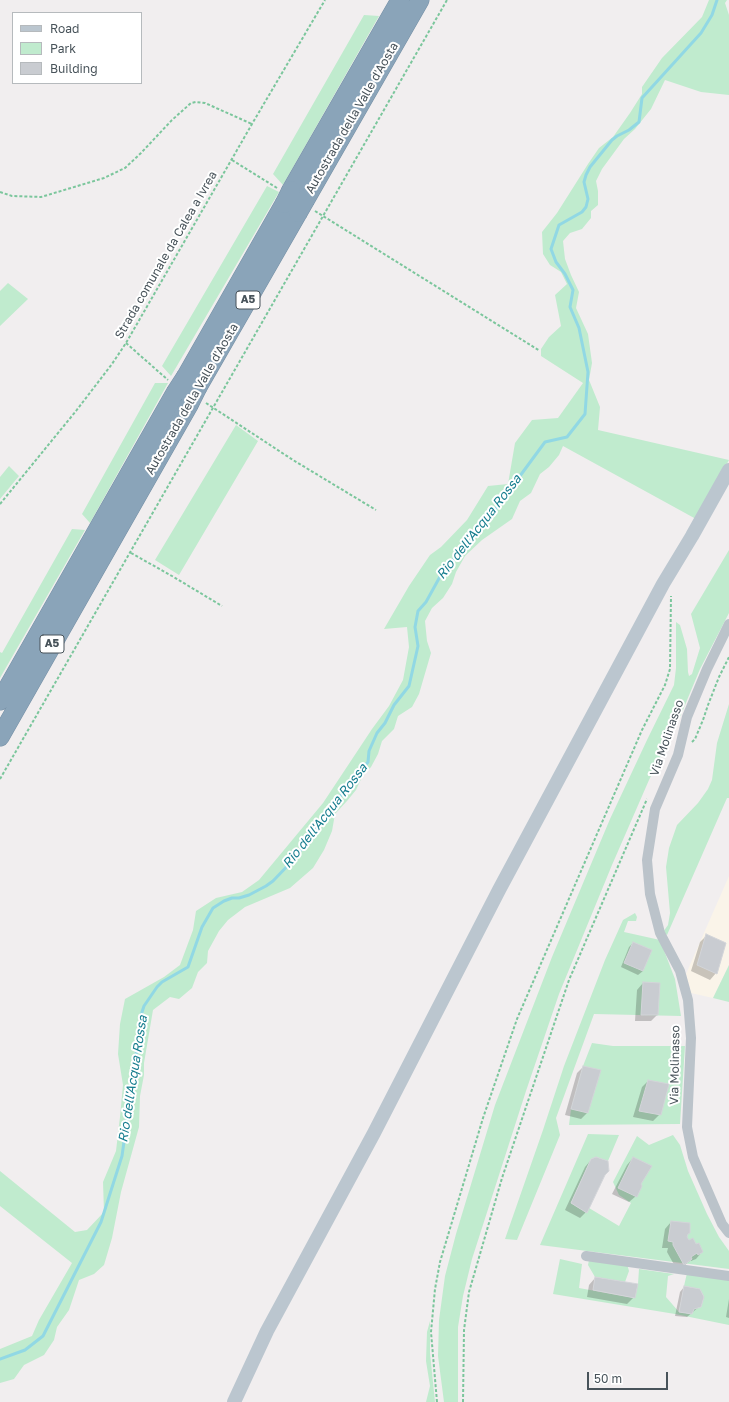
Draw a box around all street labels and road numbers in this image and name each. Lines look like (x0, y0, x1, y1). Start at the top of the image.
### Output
street label: Autostrada della Valle d'Aosta (303, 40, 401, 196)
street label: Strada comunale da Calea a Ivrea (112, 169, 220, 341)
road number: A5 (236, 291, 260, 309)
street label: Autostrada della Valle d'Aosta (143, 321, 241, 477)
road number: A5 (40, 635, 64, 653)
street label: Via Molinasso (647, 698, 687, 778)
street label: Via Molinasso (667, 1025, 683, 1105)

